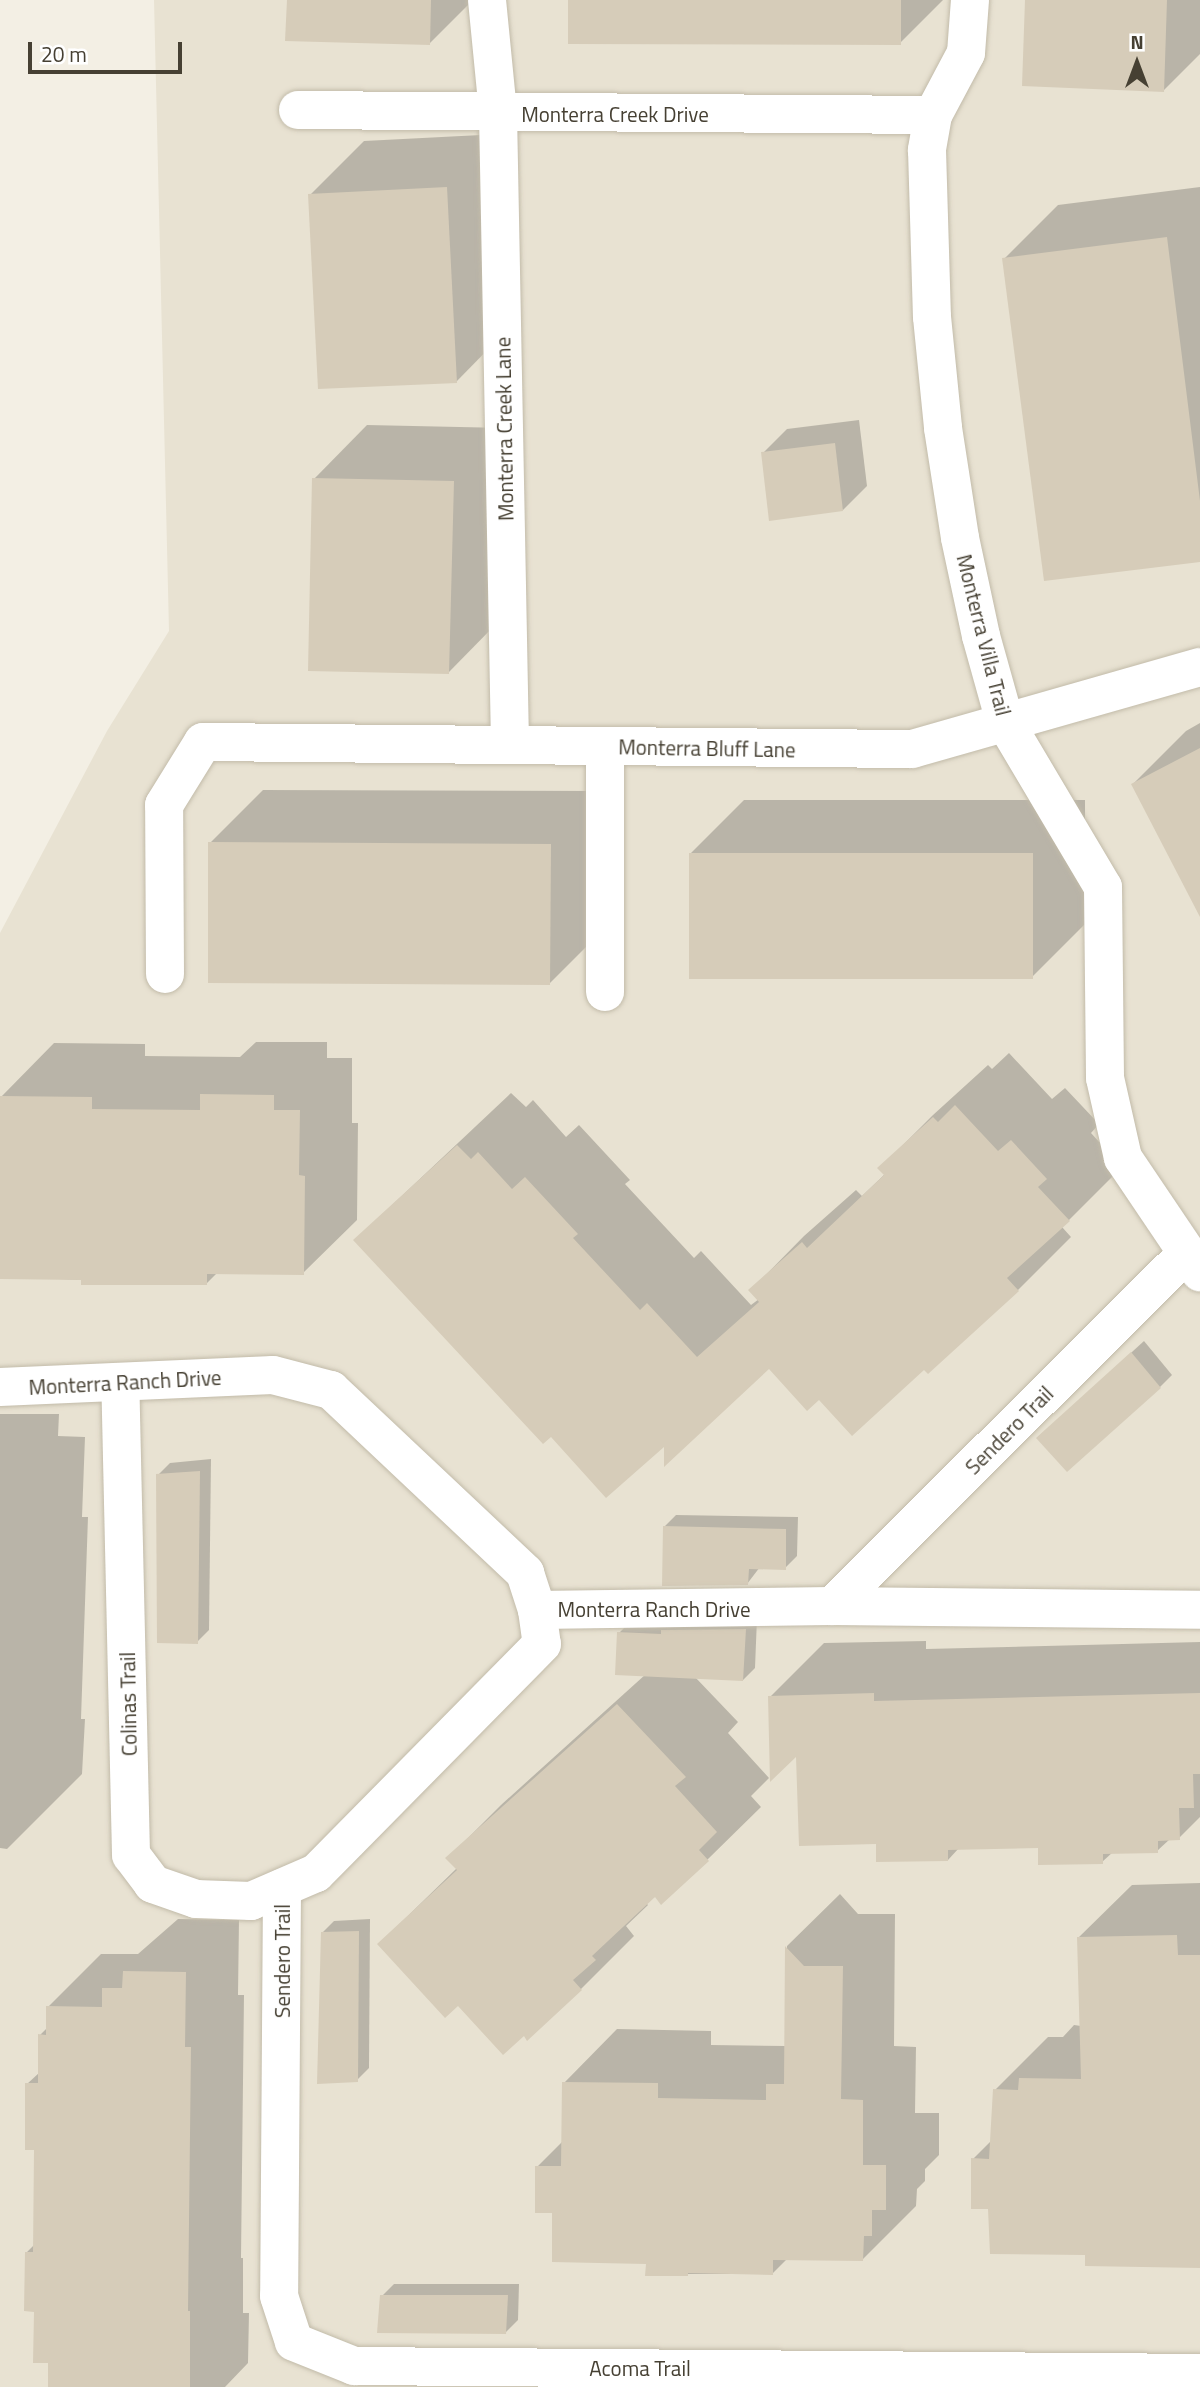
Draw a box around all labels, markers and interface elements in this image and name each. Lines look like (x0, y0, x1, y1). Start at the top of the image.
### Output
text: N (1130, 27, 1144, 56)
scale bar (32, 28, 186, 72)
north arrow (1102, 28, 1172, 98)
text: 20 m (41, 38, 87, 70)
street label: Monterra Creek Drive (521, 101, 709, 127)
street label: Monterra Creek Lane (490, 337, 518, 521)
street label: Monterra Villa Trail (952, 552, 1016, 718)
street label: Monterra Bluff Lane (618, 734, 796, 762)
street label: Monterra Ranch Drive (28, 1364, 222, 1400)
street label: Sendero Trail (960, 1381, 1058, 1479)
street label: Monterra Ranch Drive (557, 1596, 751, 1622)
street label: Colinas Trail (114, 1652, 142, 1756)
street label: Sendero Trail (269, 1904, 295, 2018)
street label: Acoma Trail (589, 2355, 691, 2381)

